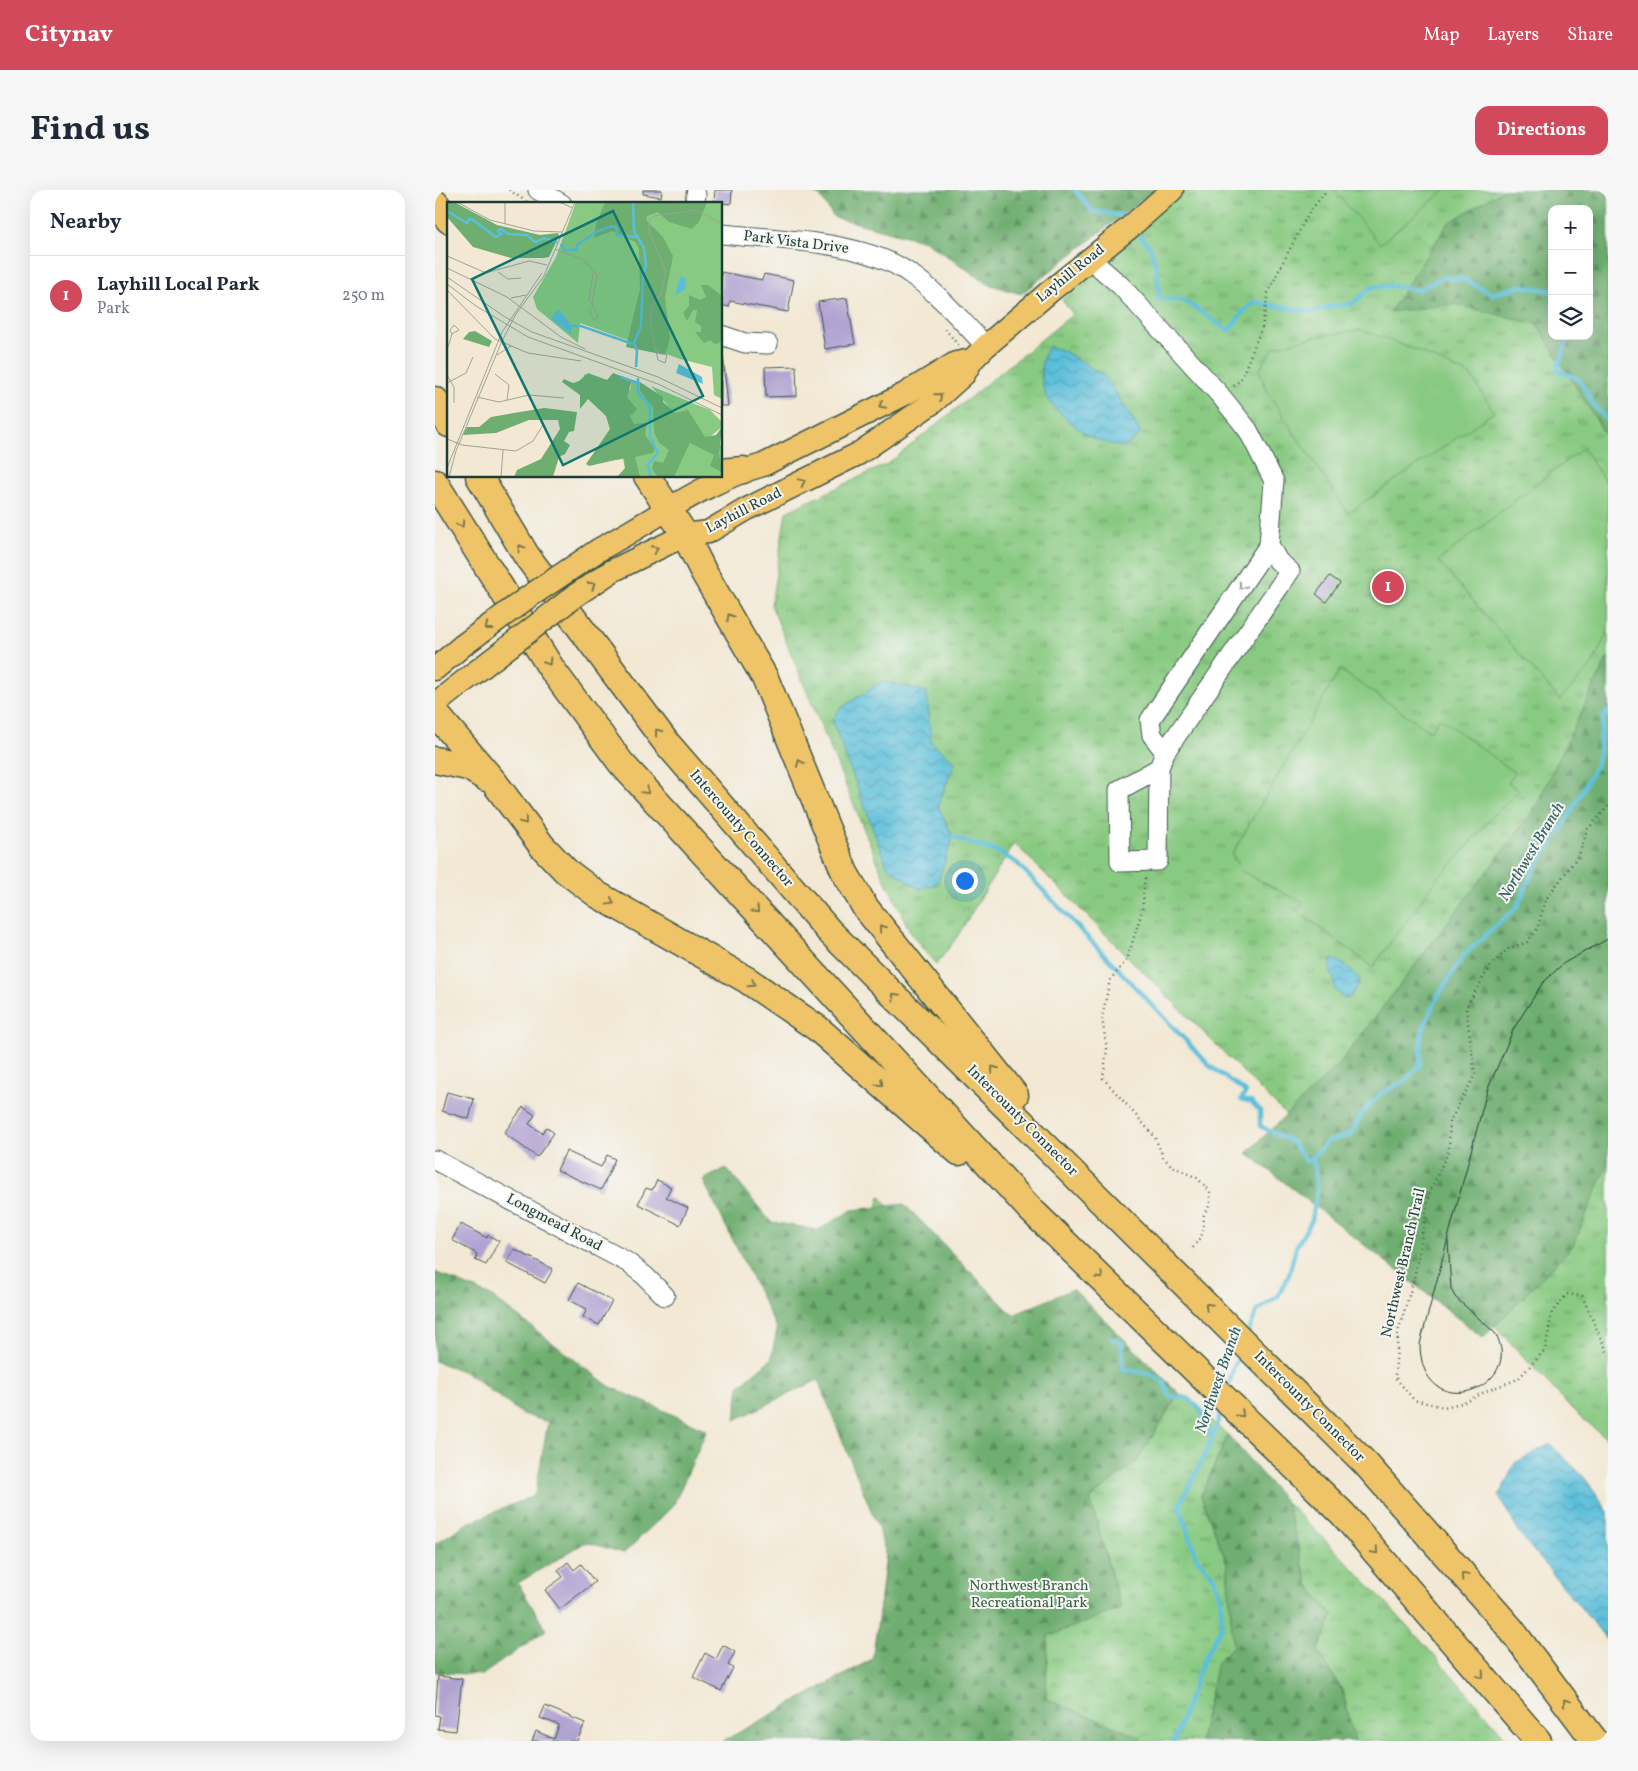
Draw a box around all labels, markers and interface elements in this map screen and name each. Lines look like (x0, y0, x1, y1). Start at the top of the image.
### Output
text: Citynav (25, 18, 113, 52)
text: Map (1423, 23, 1459, 48)
text: Layers (1487, 23, 1539, 48)
text: Share (1567, 23, 1613, 48)
text: Find us (30, 106, 150, 154)
button: Directions (1475, 106, 1608, 155)
inset map (447, 202, 723, 478)
map controls (1548, 205, 1593, 340)
button: + (1548, 205, 1593, 250)
text: Nearby (50, 208, 121, 237)
street label: Park Vista Drive (742, 226, 850, 260)
street label: Layhill Road (1032, 240, 1110, 308)
button: − (1548, 250, 1593, 295)
text: Layhill Local Park (97, 272, 260, 298)
text: 1 (63, 285, 69, 307)
text: 250 m (342, 285, 385, 307)
button: layers (1548, 295, 1593, 340)
text: Park (97, 298, 130, 320)
one-way arrow (933, 393, 942, 402)
one-way arrow (878, 399, 887, 409)
one-way arrow (797, 478, 806, 489)
street label: Layhill Road (702, 483, 786, 539)
one-way arrow (455, 519, 465, 528)
one-way arrow (518, 544, 528, 553)
one-way arrow (650, 546, 659, 556)
pin: 1 (1372, 568, 1404, 606)
one-way arrow (1239, 580, 1248, 589)
one-way arrow (586, 582, 596, 591)
one-way arrow (726, 614, 736, 623)
one-way arrow (484, 621, 494, 630)
one-way arrow (541, 657, 551, 666)
one-way arrow (655, 729, 663, 738)
one-way arrow (796, 759, 806, 768)
street label: Intercounty Connector (684, 766, 798, 892)
one-way arrow (641, 785, 650, 794)
water label: Northwest Branch (1494, 798, 1570, 906)
one-way arrow (518, 815, 526, 824)
your location (952, 868, 978, 894)
one-way arrow (606, 896, 615, 906)
one-way arrow (750, 905, 759, 914)
one-way arrow (879, 925, 888, 934)
one-way arrow (746, 977, 755, 987)
one-way arrow (891, 992, 900, 1001)
street label: Intercounty Connector (962, 1061, 1082, 1181)
one-way arrow (992, 1066, 1000, 1075)
one-way arrow (874, 1077, 883, 1086)
street label: Northwest Branch Trail (1377, 1186, 1431, 1340)
street label: Longmead Road (502, 1189, 606, 1257)
one-way arrow (1094, 1270, 1103, 1279)
one-way arrow (1205, 1303, 1214, 1312)
water label: Northwest Branch (1190, 1323, 1248, 1437)
street label: Intercounty Connector (1249, 1347, 1369, 1467)
one-way arrow (1235, 1408, 1244, 1417)
one-way arrow (1369, 1546, 1378, 1555)
one-way arrow (1461, 1572, 1470, 1581)
park label: Northwest Branch Recreational Park (969, 1576, 1089, 1614)
one-way arrow (1475, 1669, 1484, 1678)
one-way arrow (1563, 1698, 1572, 1708)

